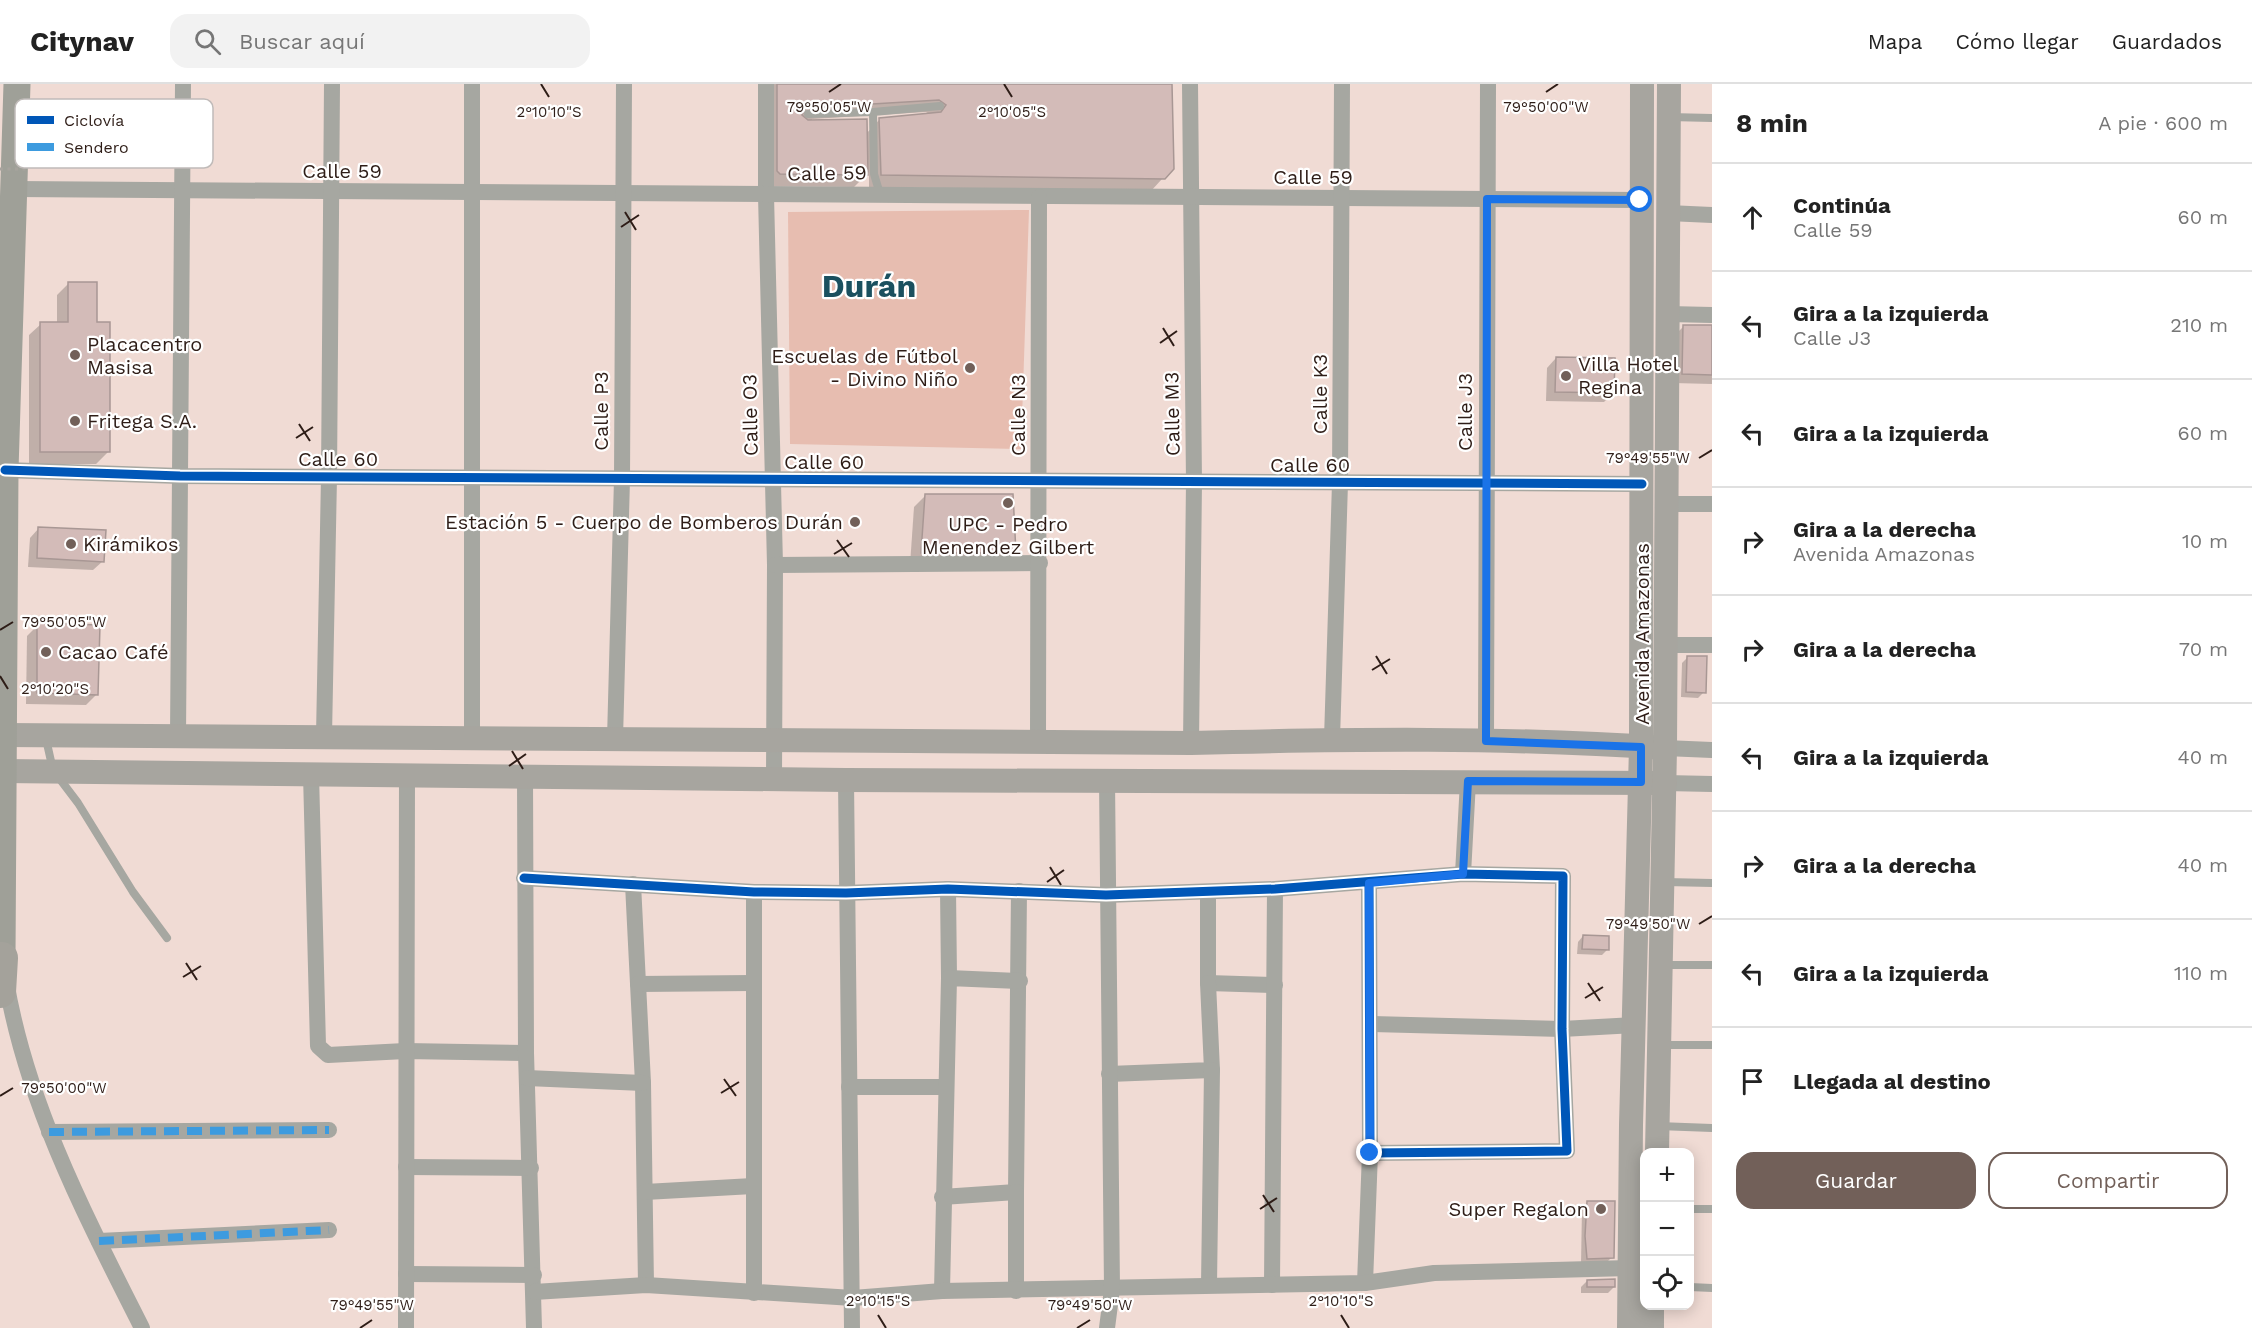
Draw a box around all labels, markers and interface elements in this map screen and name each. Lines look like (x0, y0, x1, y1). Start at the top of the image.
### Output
search box (170, 14, 590, 68)
text: Citynav (30, 25, 134, 58)
icon: search (191, 25, 224, 58)
text: Buscar aquí (239, 29, 365, 54)
text: Mapa (1868, 29, 1922, 54)
text: Cómo llegar (1955, 29, 2079, 54)
text: Guardados (2112, 29, 2222, 54)
text: 79°50'05"W (787, 98, 871, 116)
text: 79°50'00"W (1503, 98, 1589, 116)
legend (15, 99, 213, 168)
text: 2°10'10"S (516, 103, 582, 121)
text: 2°10'05"S (978, 103, 1046, 121)
text: 8 min (1736, 108, 1808, 138)
text: Ciclovía (64, 111, 124, 130)
text: A pie · 600 m (2098, 111, 2228, 135)
text: Sendero (64, 138, 129, 157)
street label: Calle 59 (302, 159, 382, 183)
street label: Calle 59 (787, 160, 867, 186)
street label: Calle 59 (1273, 165, 1353, 189)
route start (1626, 186, 1652, 212)
text: Continúa (1793, 193, 1891, 218)
icon: ahead (1736, 201, 1769, 234)
text: 60 m (2178, 205, 2228, 229)
text: Calle 59 (1793, 218, 1873, 242)
district label: Durán (822, 267, 916, 305)
text: Gira a la izquierda (1793, 301, 1989, 326)
icon: left (1736, 309, 1769, 342)
text: 210 m (2170, 313, 2228, 337)
text: Calle J3 (1793, 326, 1871, 350)
place label: Placacentro Masisa (87, 332, 202, 379)
place label: Escuelas de Fútbol - Divino Niño (771, 344, 958, 391)
marker: Placacentro Masisa (68, 348, 82, 362)
place label: Villa Hotel Regina (1578, 352, 1679, 399)
street label: Calle K3 (1308, 354, 1332, 434)
marker: Escuelas de Fútbol - Divino Niño (963, 361, 977, 375)
marker: Villa Hotel Regina (1559, 369, 1573, 383)
street label: Calle P3 (589, 371, 613, 451)
street label: Calle M3 (1159, 372, 1185, 456)
street label: Calle J3 (1453, 373, 1477, 451)
street label: Calle O3 (737, 374, 763, 456)
street label: Calle N3 (1006, 374, 1030, 456)
place label: Fritega S.A. (87, 409, 197, 433)
marker: Fritega S.A. (68, 414, 82, 428)
icon: left (1736, 417, 1769, 450)
text: Gira a la izquierda (1793, 421, 1989, 446)
text: 60 m (2178, 421, 2228, 445)
street label: Calle 60 (298, 447, 378, 471)
text: 79°49'55"W (1606, 449, 1690, 467)
street label: Calle 60 (784, 450, 864, 474)
street label: Calle 60 (1270, 453, 1350, 477)
marker: UPC - Pedro Menendez Gilbert (1001, 496, 1015, 510)
place label: Estación 5 - Cuerpo de Bomberos Durán (445, 510, 843, 534)
place label: UPC - Pedro Menendez Gilbert (922, 512, 1095, 559)
marker: Estación 5 - Cuerpo de Bomberos Durán (848, 515, 862, 529)
text: Gira a la derecha (1793, 517, 1976, 542)
icon: right (1736, 525, 1769, 558)
text: 10 m (2182, 529, 2228, 553)
place label: Kirámikos (83, 532, 179, 556)
marker: Kirámikos (64, 537, 78, 551)
text: Avenida Amazonas (1793, 542, 1975, 566)
street label: Avenida Amazonas (1630, 543, 1654, 725)
text: 79°50'05"W (22, 613, 106, 631)
icon: right (1736, 633, 1769, 666)
text: Gira a la derecha (1793, 637, 1976, 662)
text: 70 m (2179, 637, 2228, 661)
place label: Cacao Café (58, 640, 168, 664)
marker: Cacao Café (39, 645, 53, 659)
text: 2°10'20"S (21, 680, 89, 698)
icon: left (1736, 741, 1769, 774)
text: Gira a la izquierda (1793, 745, 1989, 770)
text: 40 m (2177, 745, 2228, 769)
icon: right (1736, 849, 1769, 882)
text: Gira a la derecha (1793, 853, 1976, 878)
text: 40 m (2177, 853, 2228, 877)
text: 79°49'50"W (1606, 915, 1690, 933)
icon: left (1736, 957, 1769, 990)
text: Gira a la izquierda (1793, 961, 1989, 986)
text: 110 m (2174, 961, 2228, 985)
icon: arrive (1736, 1065, 1769, 1098)
text: Llegada al destino (1793, 1069, 1991, 1094)
text: 79°50'00"W (21, 1079, 107, 1097)
route end (1356, 1139, 1382, 1165)
map controls (1640, 1148, 1694, 1310)
button: + (1640, 1148, 1694, 1202)
button: Guardar (1736, 1152, 1976, 1209)
button: Compartir (1988, 1152, 2228, 1209)
place label: Super Regalon (1448, 1197, 1589, 1221)
marker: Super Regalon (1594, 1202, 1608, 1216)
button: − (1640, 1202, 1694, 1256)
button: locate (1640, 1256, 1694, 1310)
text: 2°10'15"S (846, 1292, 910, 1310)
text: 2°10'10"S (1308, 1292, 1374, 1310)
text: 79°49'55"W (330, 1296, 414, 1314)
text: 79°49'50"W (1048, 1296, 1132, 1314)

